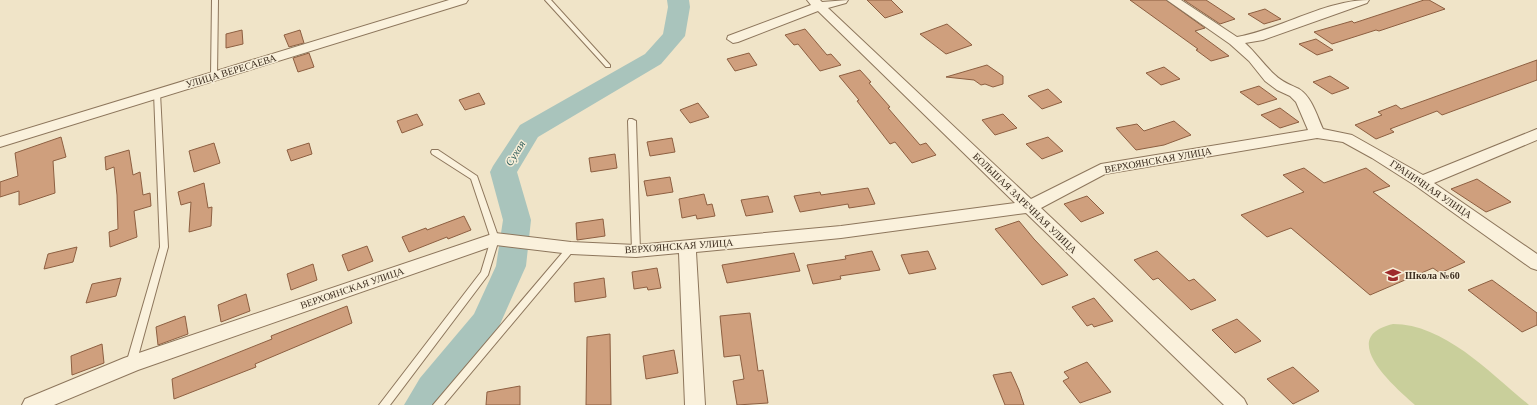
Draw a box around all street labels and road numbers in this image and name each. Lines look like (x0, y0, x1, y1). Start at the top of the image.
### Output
street label: УЛИЦА ВЕРЕСАЕВА (184, 52, 278, 90)
street label: ВЕРХОЯНСКАЯ УЛИЦА (1103, 145, 1213, 175)
street label: БОЛЬШАЯ ЗАРЕЧНАЯ УЛИЦА (971, 150, 1080, 256)
street label: ГРАНИЧНАЯ УЛИЦА (1388, 158, 1475, 221)
street label: ВЕРХОЯНСКАЯ УЛИЦА (624, 237, 734, 255)
street label: ВЕРХОЯНСКАЯ УЛИЦА (299, 265, 406, 311)

